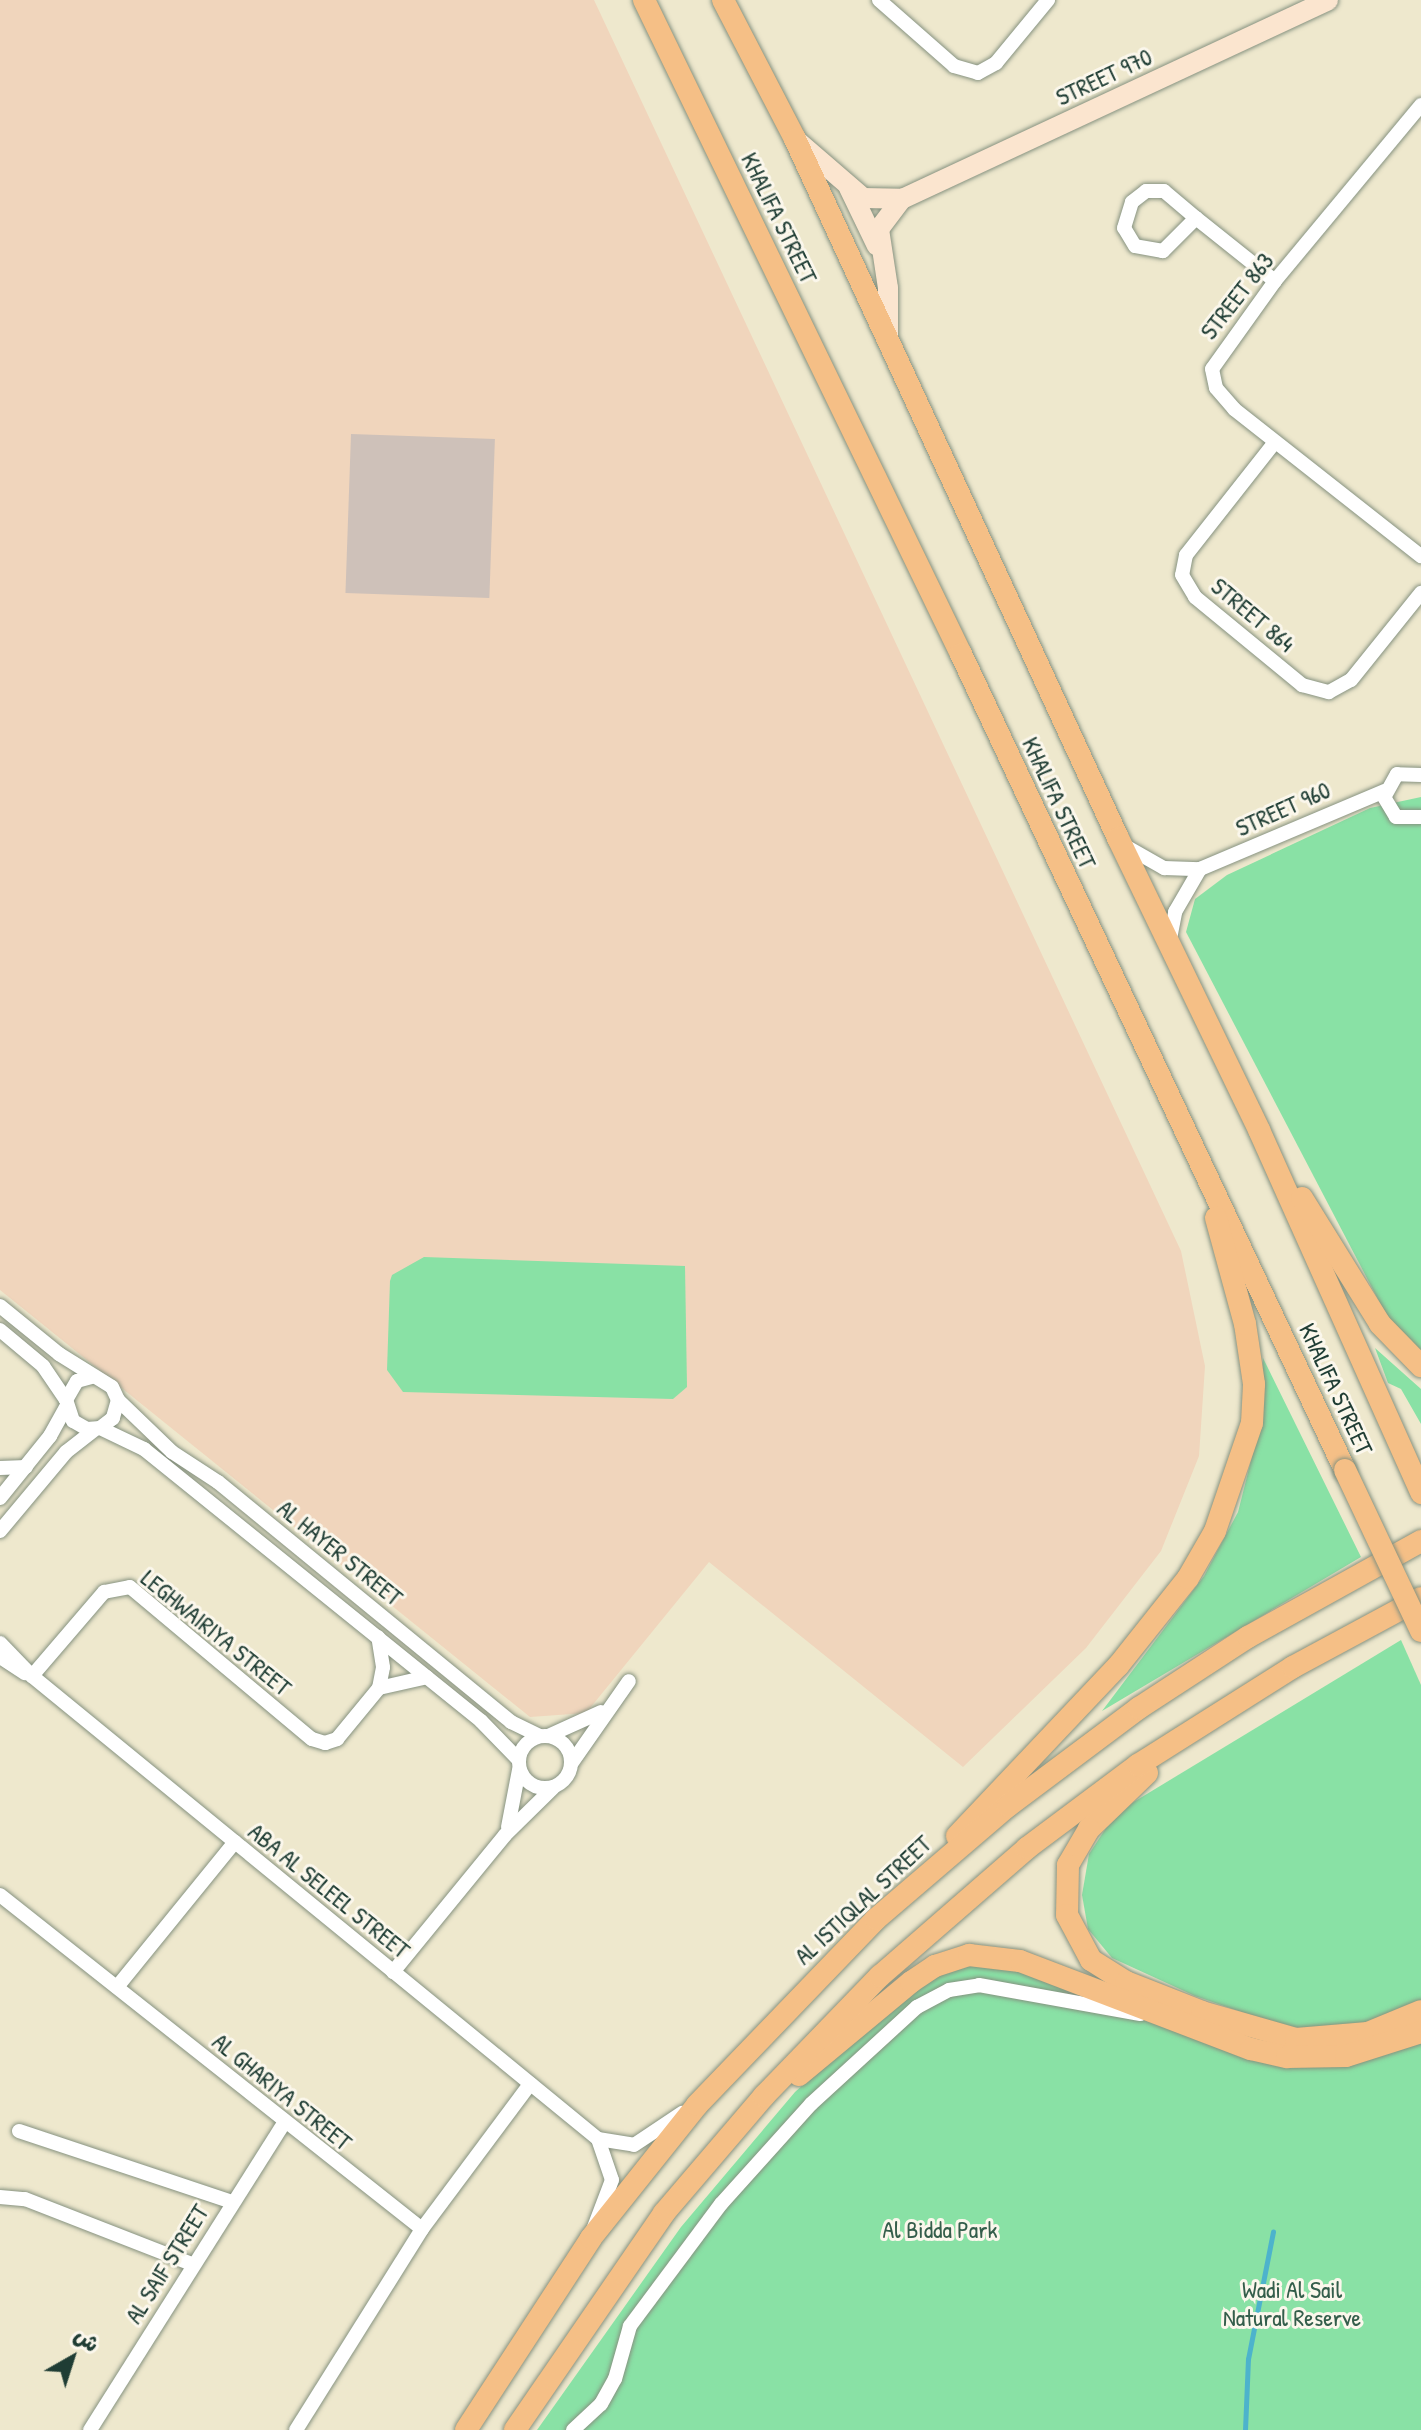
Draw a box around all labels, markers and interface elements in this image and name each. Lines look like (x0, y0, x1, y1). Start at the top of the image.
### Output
street label: STREET 970 (1051, 42, 1157, 112)
street label: KHALIFA STREET (735, 148, 823, 288)
street label: STREET 863 (1194, 247, 1280, 345)
street label: STREET 864 (1205, 572, 1301, 658)
street label: KHALIFA STREET (1016, 733, 1102, 873)
street label: STREET 960 (1231, 775, 1335, 843)
street label: KHALIFA STREET (1293, 1319, 1379, 1459)
street label: AL HAYER STREET (272, 1494, 408, 1612)
street label: LEGHWAIRIYA STREET (135, 1564, 297, 1702)
street label: ABA AL SELEEL STREET (243, 1817, 415, 1965)
street label: AL ISTIQLAL STREET (789, 1829, 937, 1971)
street label: AL GHARIYA STREET (207, 2027, 357, 2157)
street label: AL SAIF STREET (119, 2199, 215, 2329)
park label: Al Bidda Park (883, 2216, 997, 2244)
park label: Wadi Al Sail Natural Reserve (1223, 2276, 1361, 2332)
north arrow (32, 2318, 112, 2398)
text: ش (68, 2320, 106, 2359)

